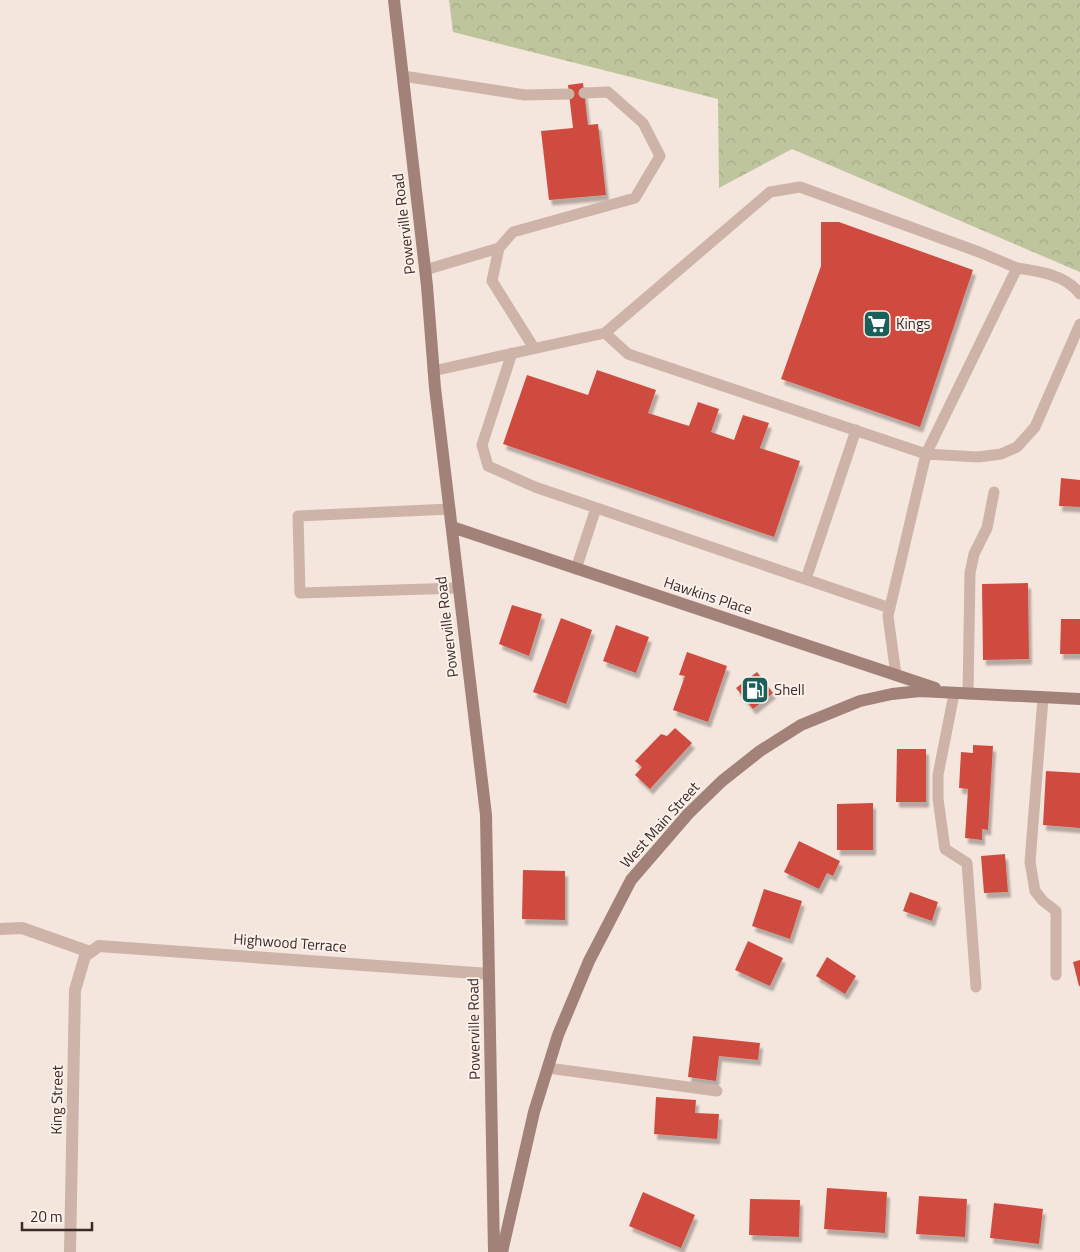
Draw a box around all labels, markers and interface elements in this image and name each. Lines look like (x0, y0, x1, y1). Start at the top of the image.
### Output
street label: Powerville Road (386, 172, 421, 276)
supermarket icon: Kings (862, 309, 892, 339)
place label: Kings (896, 312, 931, 335)
street label: Hawkins Place (661, 570, 755, 621)
street label: Powerville Road (429, 575, 464, 679)
fuel station icon: Shell (740, 675, 770, 705)
place label: Shell (774, 678, 805, 701)
street label: West Main Street (614, 776, 705, 873)
street label: Highwood Terrace (233, 927, 347, 958)
street label: Powerville Road (461, 978, 486, 1080)
street label: King Street (44, 1064, 69, 1135)
scale bar (22, 1200, 92, 1232)
text: 20 m (30, 1205, 63, 1228)

